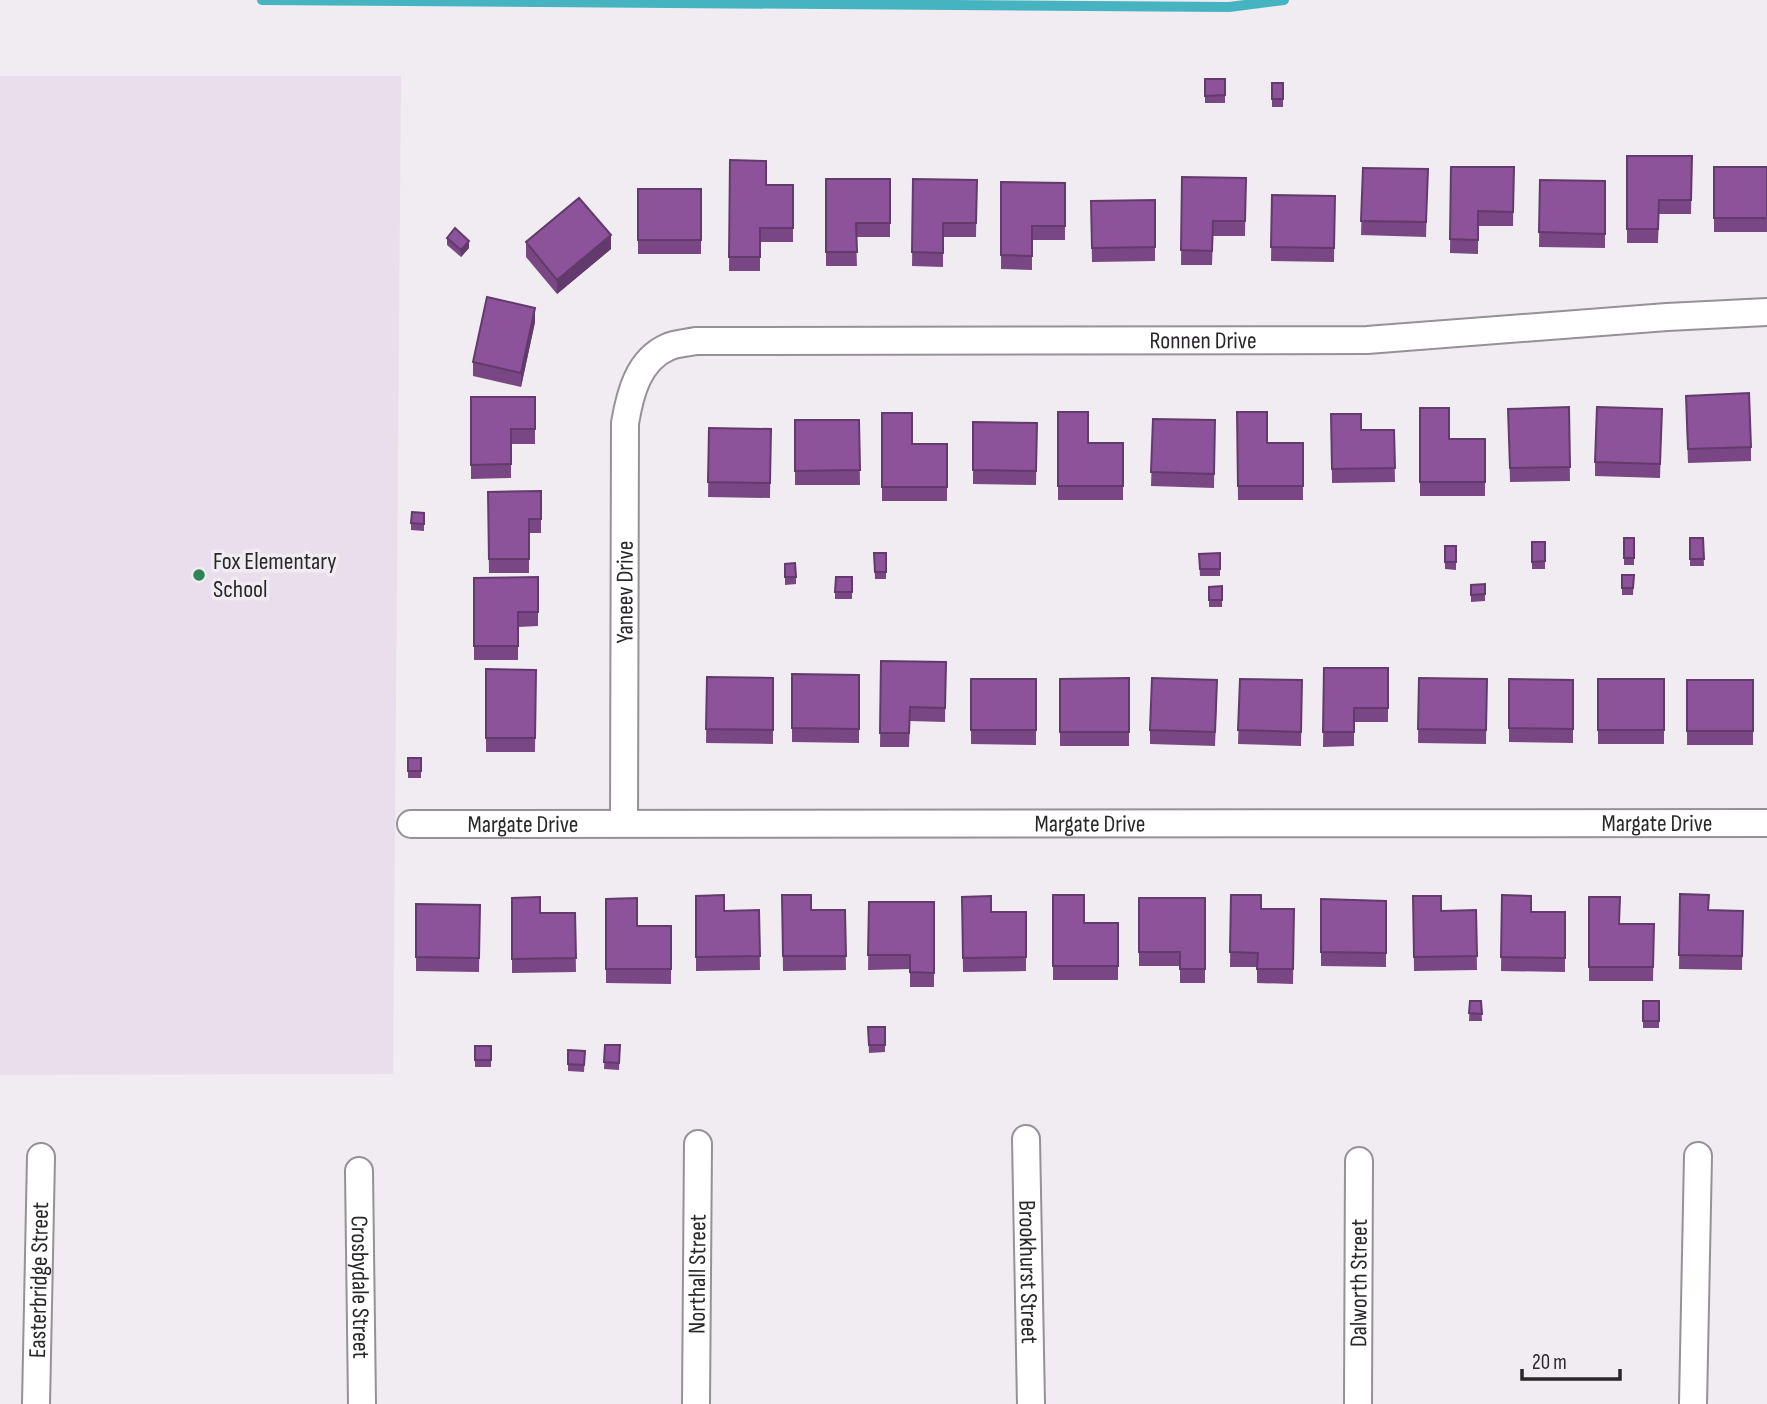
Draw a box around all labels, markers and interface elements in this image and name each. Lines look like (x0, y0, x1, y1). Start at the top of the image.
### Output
street label: Ronnen Drive (1150, 326, 1257, 355)
street label: Yaneev Drive (610, 541, 640, 643)
place label: Fox Elementary School (213, 547, 337, 604)
marker: Fox Elementary School (191, 567, 207, 583)
street label: Margate Drive (1035, 809, 1145, 839)
street label: Margate Drive (1602, 809, 1712, 838)
street label: Margate Drive (468, 810, 578, 839)
street label: Brookhurst Street (1012, 1200, 1044, 1344)
street label: Easterbridge Street (23, 1202, 55, 1358)
street label: Northall Street (683, 1214, 712, 1334)
street label: Crosbydale Street (345, 1215, 375, 1359)
street label: Dalworth Street (1344, 1219, 1374, 1347)
scale bar (1522, 1338, 1620, 1382)
text: 20 m (1532, 1350, 1567, 1375)

